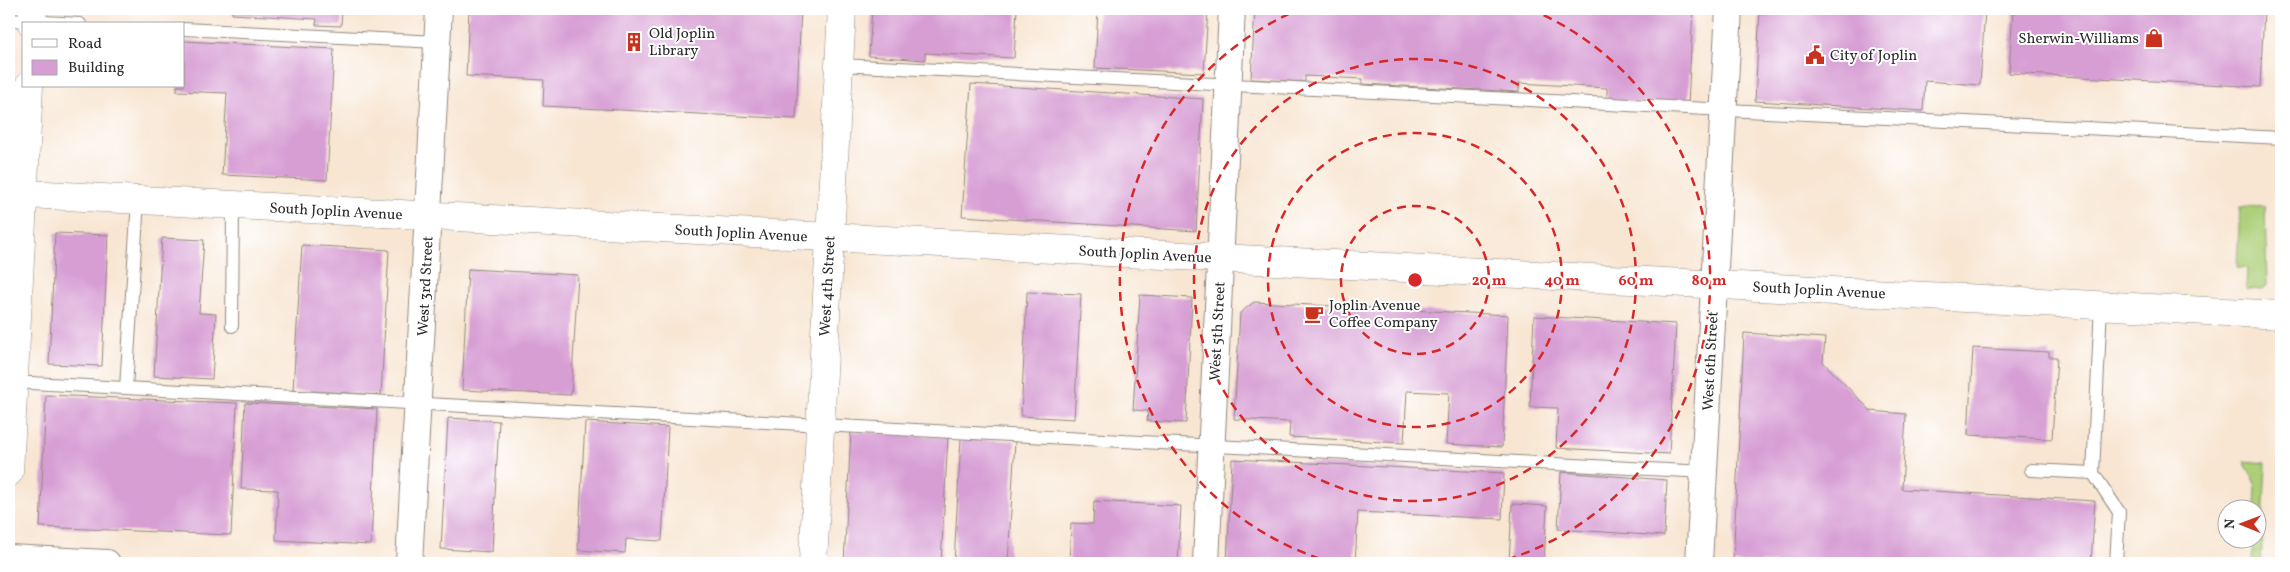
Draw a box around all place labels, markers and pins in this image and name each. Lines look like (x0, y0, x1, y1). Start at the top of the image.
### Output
place label: Old Joplin Library (649, 24, 715, 62)
shop icon: Sherwin-Williams (2143, 27, 2165, 49)
place label: Sherwin-Williams (2018, 29, 2139, 50)
building icon: Old Joplin Library (623, 31, 645, 53)
public building icon: City of Joplin (1804, 44, 1826, 66)
place label: City of Joplin (1830, 46, 1917, 67)
centre of rings (1406, 271, 1424, 289)
place label: Joplin Avenue Coffee Company (1329, 296, 1438, 334)
cafe icon: Joplin Avenue Coffee Company (1303, 303, 1325, 325)

